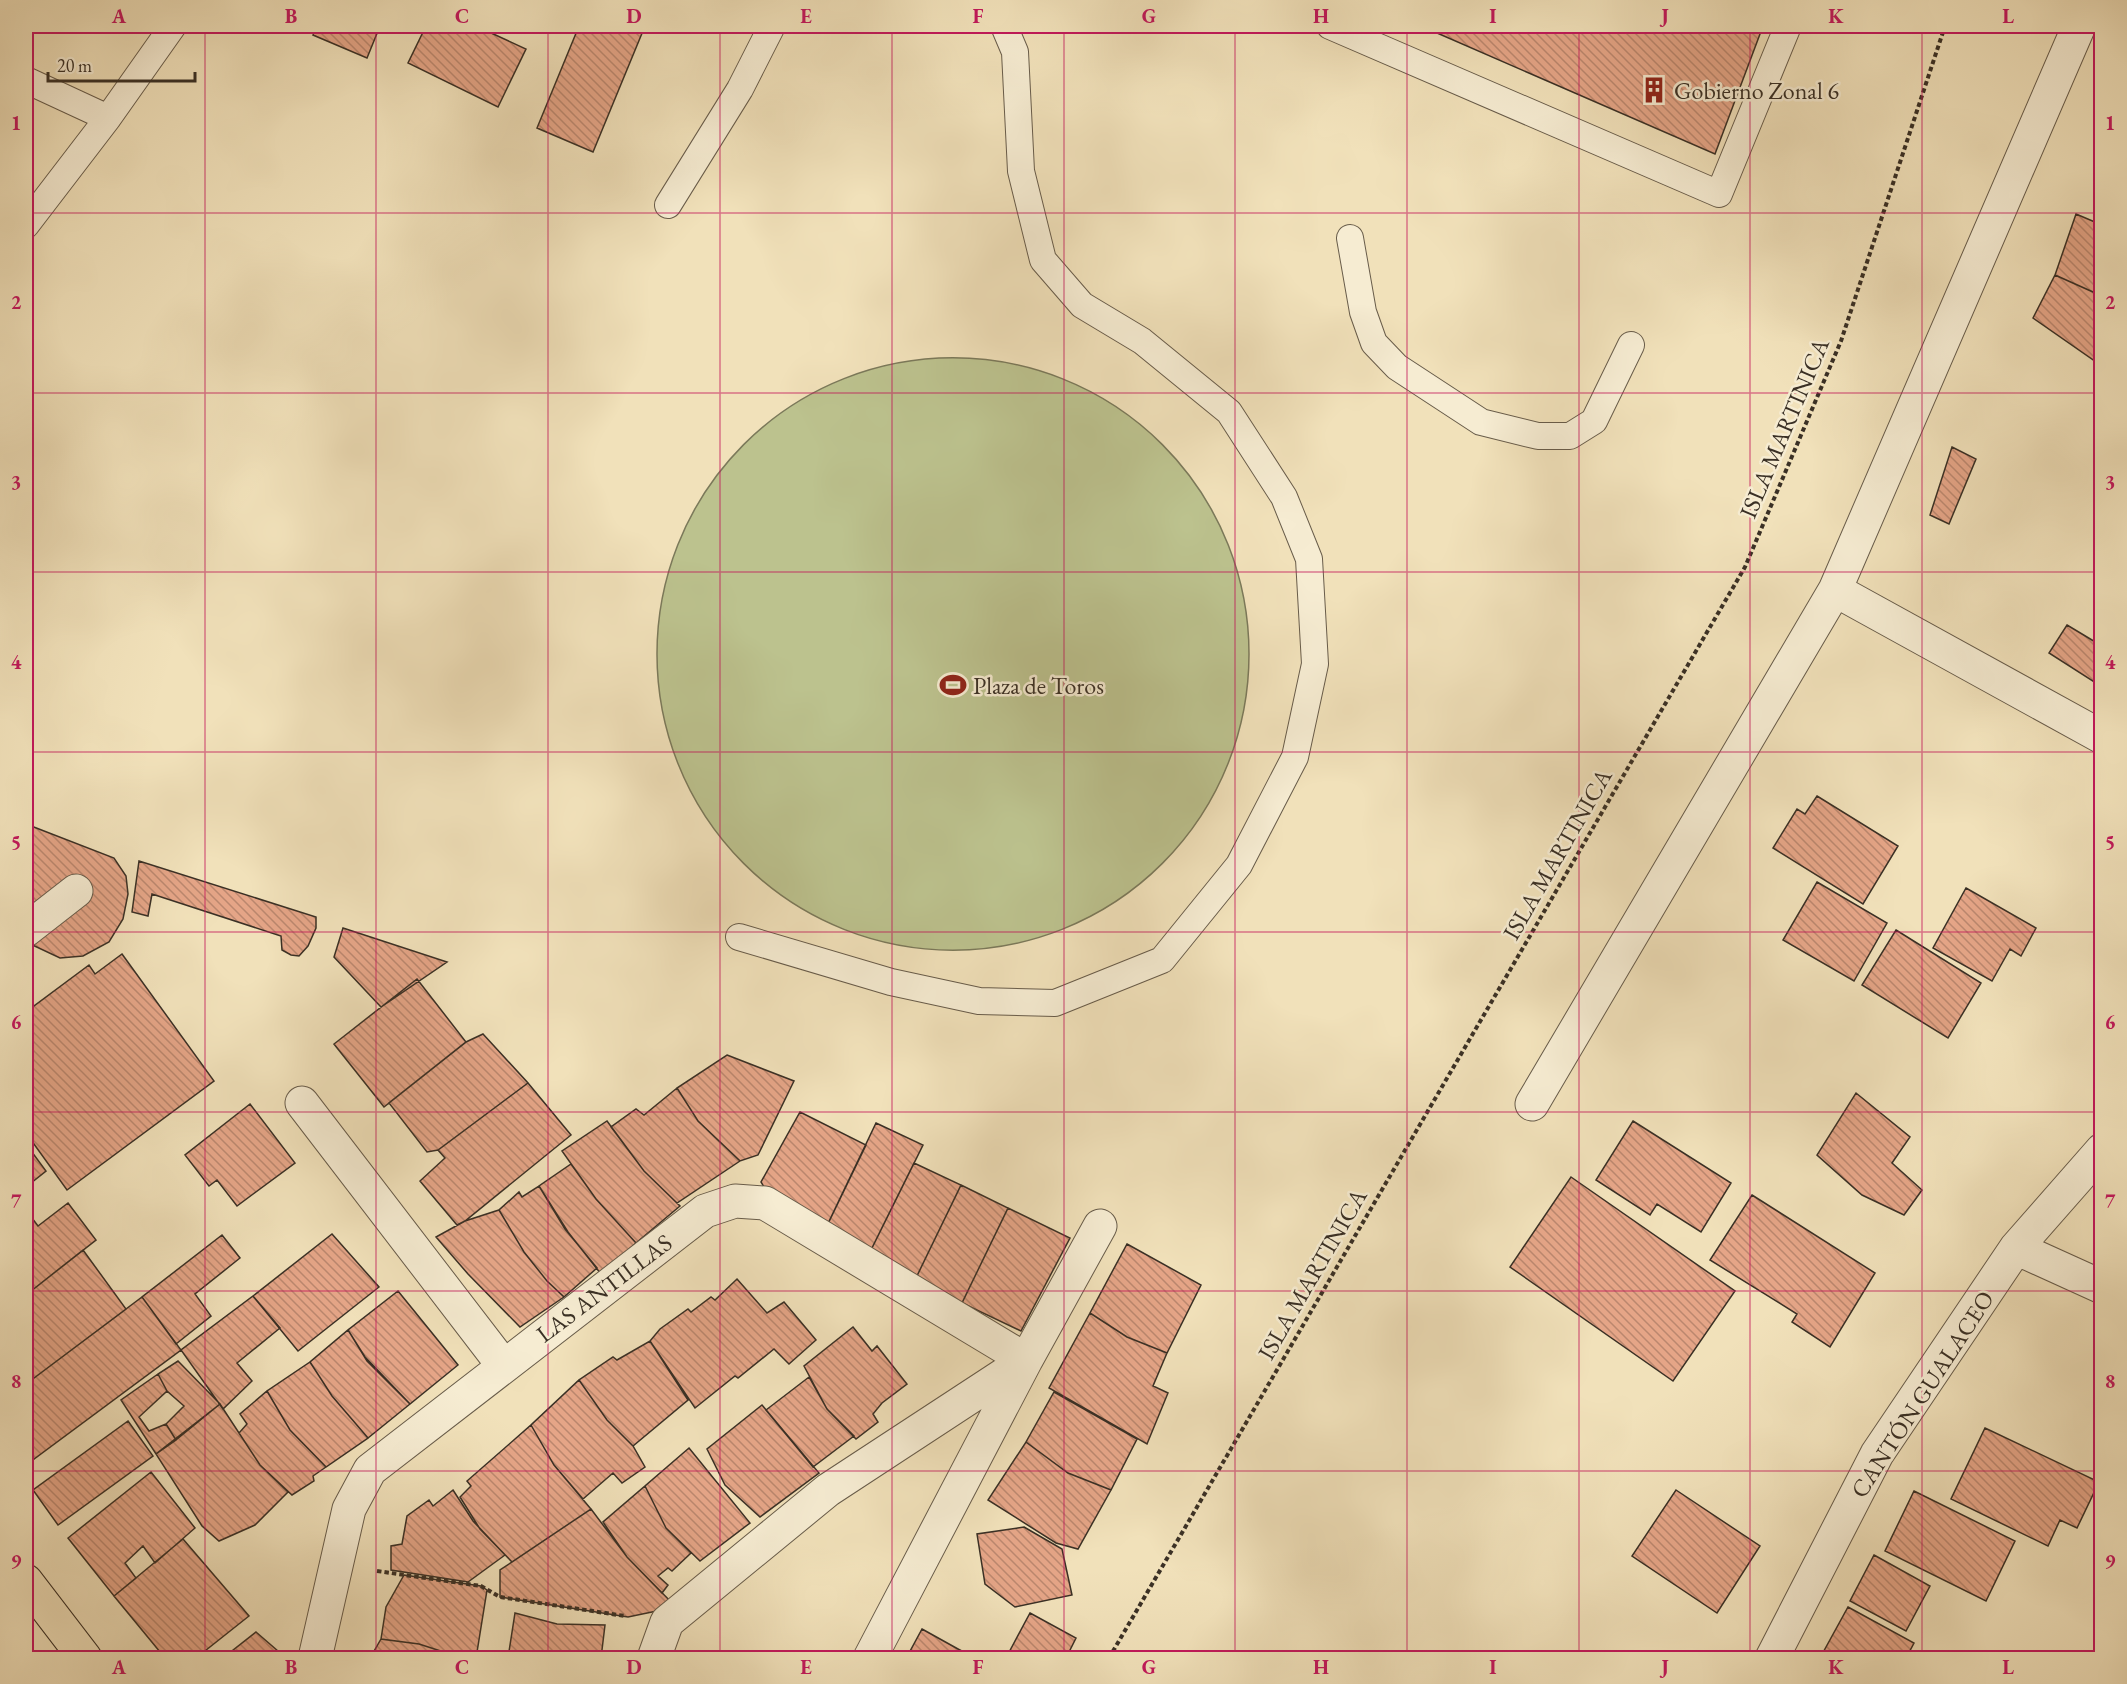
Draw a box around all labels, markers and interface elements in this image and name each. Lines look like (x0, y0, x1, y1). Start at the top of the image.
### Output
text: A (111, 3, 127, 29)
text: B (285, 3, 297, 29)
text: C (455, 3, 469, 29)
text: D (626, 3, 642, 29)
text: E (800, 3, 812, 29)
text: F (973, 3, 984, 29)
text: G (1142, 3, 1156, 29)
text: H (1313, 3, 1329, 29)
text: I (1489, 3, 1497, 29)
text: J (1659, 3, 1669, 29)
text: K (1828, 3, 1844, 29)
text: L (2002, 3, 2014, 29)
scale bar (48, 45, 195, 83)
text: 20 m (57, 54, 92, 77)
building icon: Gobierno Zonal 6 (1639, 75, 1669, 105)
place label: Gobierno Zonal 6 (1674, 75, 1839, 106)
text: 1 (11, 110, 21, 136)
text: 1 (2105, 110, 2115, 136)
text: 2 (11, 289, 22, 315)
text: 2 (2105, 289, 2116, 315)
street label: ISLA MARTINICA (1732, 333, 1836, 523)
text: 3 (11, 469, 21, 495)
text: 3 (2105, 469, 2115, 495)
text: 4 (11, 649, 22, 675)
text: 4 (2105, 649, 2116, 675)
sports icon: Plaza de Toros (938, 670, 968, 700)
place label: Plaza de Toros (973, 670, 1104, 701)
street label: ISLA MARTINICA (1495, 762, 1619, 945)
text: 5 (11, 829, 21, 855)
text: 5 (2105, 829, 2115, 855)
text: 6 (11, 1009, 22, 1035)
text: 6 (2105, 1009, 2116, 1035)
street label: ISLA MARTINICA (1250, 1182, 1374, 1365)
text: 7 (11, 1188, 22, 1214)
text: 7 (2105, 1188, 2116, 1214)
street label: LAS ANTILLAS (530, 1227, 678, 1349)
street label: CANTÓN GUALACEO (1843, 1285, 2001, 1503)
text: 8 (11, 1368, 21, 1394)
text: 8 (2105, 1368, 2115, 1394)
text: 9 (11, 1548, 22, 1574)
text: 9 (2105, 1548, 2116, 1574)
text: A (111, 1654, 127, 1680)
text: B (285, 1654, 297, 1680)
text: C (455, 1654, 469, 1680)
text: D (626, 1654, 642, 1680)
text: E (800, 1654, 812, 1680)
text: F (973, 1654, 984, 1680)
text: G (1142, 1654, 1156, 1680)
text: H (1313, 1654, 1329, 1680)
text: I (1489, 1654, 1497, 1680)
text: J (1659, 1654, 1669, 1680)
text: K (1828, 1654, 1844, 1680)
text: L (2002, 1654, 2014, 1680)

